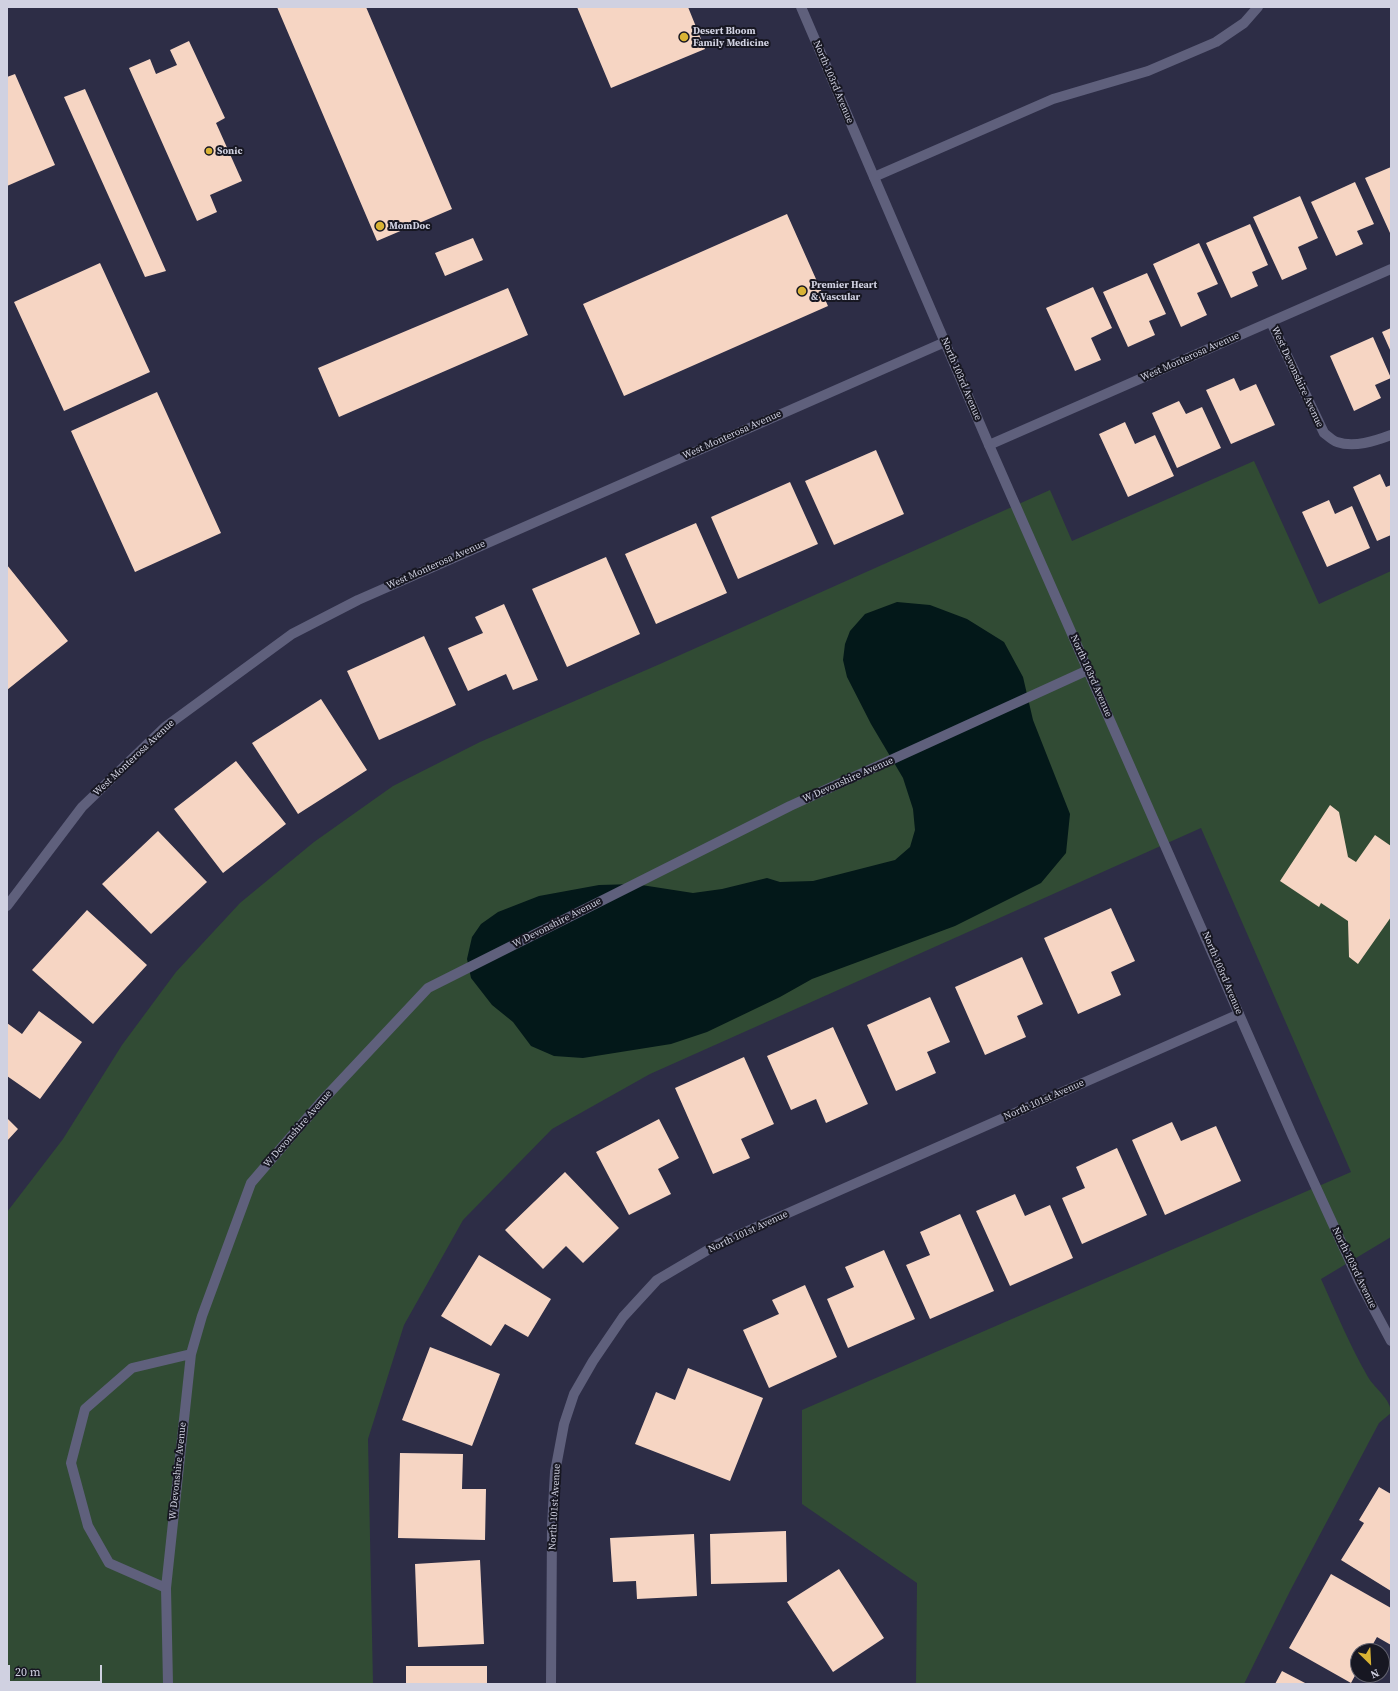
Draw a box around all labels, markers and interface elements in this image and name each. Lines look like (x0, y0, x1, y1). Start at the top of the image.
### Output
place label: Desert Bloom Family Medicine (693, 25, 769, 48)
marker: Desert Bloom Family Medicine (678, 31, 690, 43)
street label: North 103rd Avenue (810, 39, 856, 125)
place label: Sonic (217, 145, 243, 157)
marker: Sonic (204, 146, 214, 156)
marker: MomDoc (374, 220, 386, 232)
place label: MomDoc (389, 220, 430, 232)
place label: Premier Heart & Vascular (811, 279, 877, 302)
marker: Premier Heart & Vascular (796, 285, 808, 297)
street label: West Devonshire Avenue (1268, 325, 1326, 429)
street label: West Monterosa Avenue (1139, 330, 1241, 384)
street label: North 103rd Avenue (938, 336, 984, 422)
street label: West Monterosa Avenue (681, 408, 783, 462)
street label: West Monterosa Avenue (385, 538, 487, 592)
street label: North 103rd Avenue (1067, 633, 1115, 719)
street label: West Monterosa Avenue (91, 717, 177, 799)
street label: W Devonshire Avenue (801, 755, 895, 805)
street label: W Devonshire Avenue (511, 895, 603, 951)
street label: North 103rd Avenue (1199, 930, 1245, 1016)
street label: North 101st Avenue (1002, 1077, 1086, 1123)
street label: W Devonshire Avenue (261, 1088, 335, 1170)
street label: North 101st Avenue (706, 1208, 790, 1256)
street label: North 103rd Avenue (1329, 1226, 1379, 1310)
street label: W Devonshire Avenue (167, 1422, 189, 1520)
street label: North 101st Avenue (547, 1464, 563, 1550)
north arrow (1350, 1643, 1390, 1683)
scale bar (10, 1657, 104, 1683)
text: 20 m (15, 1664, 41, 1680)
text: N (1368, 1665, 1381, 1682)

